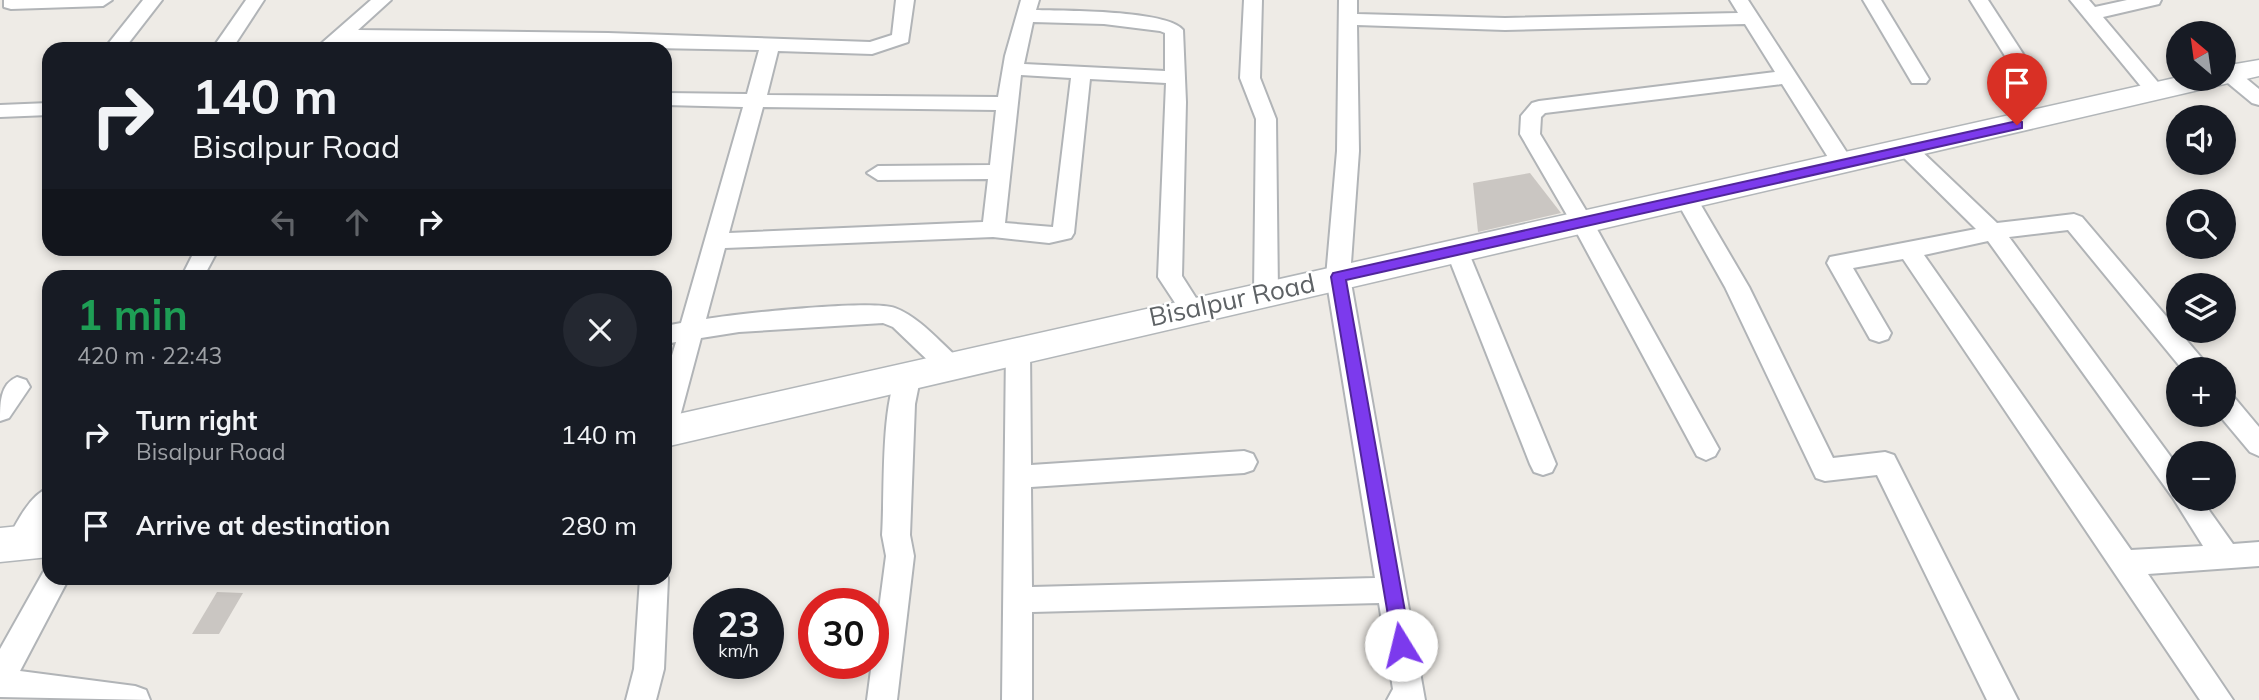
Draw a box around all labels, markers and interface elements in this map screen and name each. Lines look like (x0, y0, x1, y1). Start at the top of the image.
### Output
north arrow (2166, 21, 2236, 91)
map controls (2166, 21, 2236, 511)
pin (1987, 53, 2047, 125)
icon: arrive (1998, 64, 2036, 102)
text: 140 m (192, 65, 338, 126)
icon: right (77, 70, 168, 161)
button: sound (2166, 105, 2236, 175)
text: Bisalpur Road (192, 126, 400, 166)
button: search (2166, 189, 2236, 259)
icon: left (265, 203, 303, 241)
icon: ahead (338, 203, 376, 241)
icon: right (411, 203, 449, 241)
street label: Bisalpur Road (1146, 266, 1318, 333)
button: layers (2166, 273, 2236, 343)
text: 1 min (77, 288, 188, 341)
button: close (563, 293, 637, 367)
text: 420 m · 22:43 (77, 341, 222, 370)
button: + (2166, 357, 2236, 427)
text: Turn right (136, 404, 257, 437)
icon: right (77, 416, 115, 454)
text: 140 m (561, 418, 637, 451)
text: Bisalpur Road (136, 437, 286, 466)
button: − (2166, 441, 2236, 511)
icon: arrive (77, 507, 115, 545)
text: Arrive at destination (136, 509, 391, 542)
text: 280 m (561, 509, 637, 542)
speed limit sign: 30 (798, 588, 889, 679)
text: 23 (717, 602, 760, 646)
position arrow (1364, 608, 1438, 682)
text: km/h (718, 639, 759, 662)

